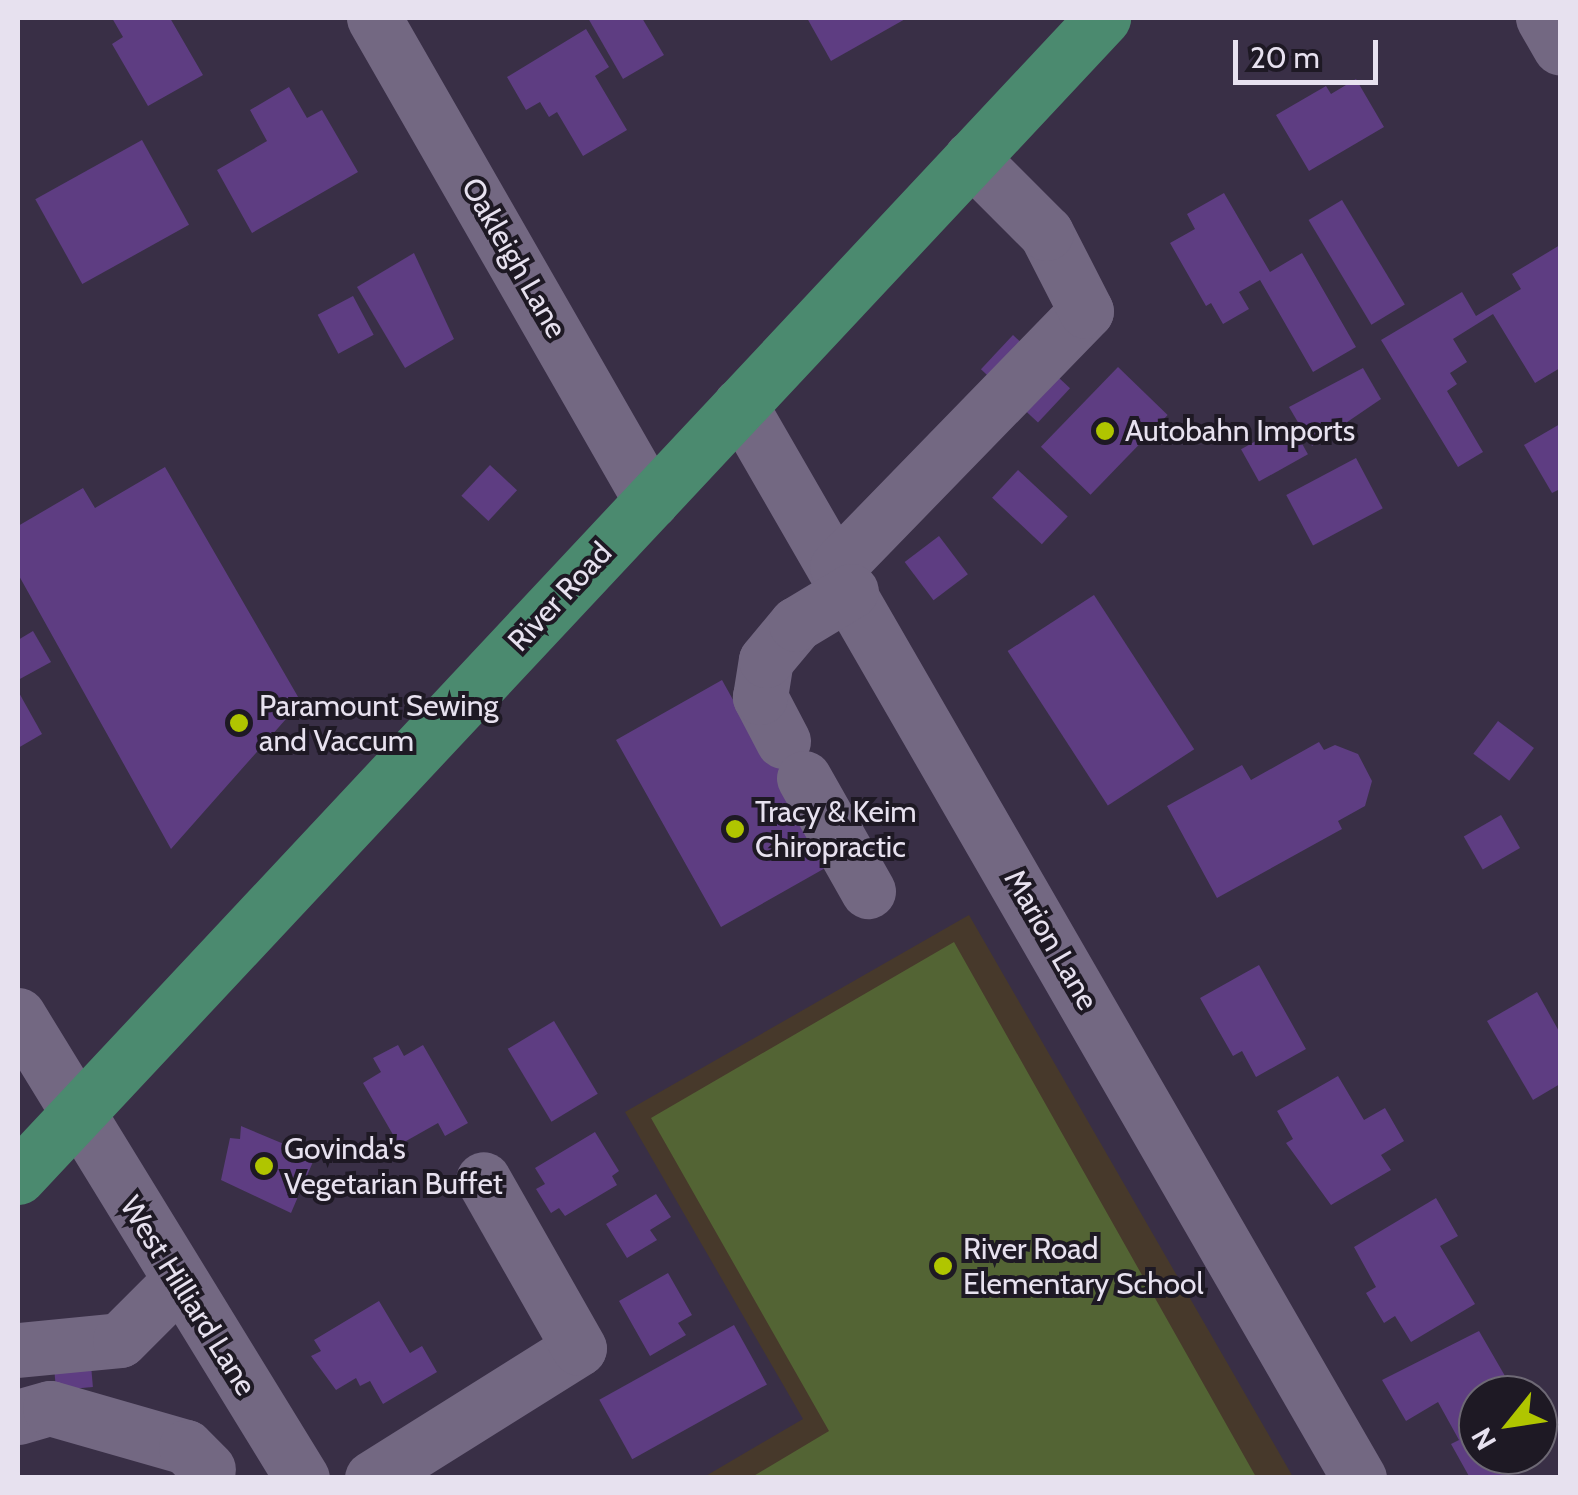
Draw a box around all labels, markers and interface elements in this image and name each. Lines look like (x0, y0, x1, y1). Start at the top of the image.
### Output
scale bar (1238, 20, 1383, 82)
text: 20 m (1250, 39, 1320, 76)
street label: Oakleigh Lane (454, 172, 574, 344)
place label: Autobahn Imports (1125, 413, 1355, 449)
marker: Autobahn Imports (1094, 420, 1116, 442)
street label: River Road (501, 535, 619, 659)
place label: Paramount Sewing and Vaccum (259, 688, 498, 758)
marker: Paramount Sewing and Vaccum (228, 712, 250, 734)
place label: Tracy & Keim Chiropractic (755, 794, 917, 864)
marker: Tracy & Keim Chiropractic (724, 818, 746, 840)
street label: Marion Lane (996, 863, 1106, 1017)
place label: Govinda's Vegetarian Buffet (284, 1131, 503, 1202)
marker: Govinda's Vegetarian Buffet (253, 1155, 275, 1177)
street label: West Hilliard Lane (112, 1190, 264, 1402)
place label: River Road Elementary School (963, 1231, 1203, 1302)
marker: River Road Elementary School (932, 1255, 954, 1277)
north arrow (1458, 1375, 1558, 1475)
text: N (1464, 1422, 1503, 1456)

